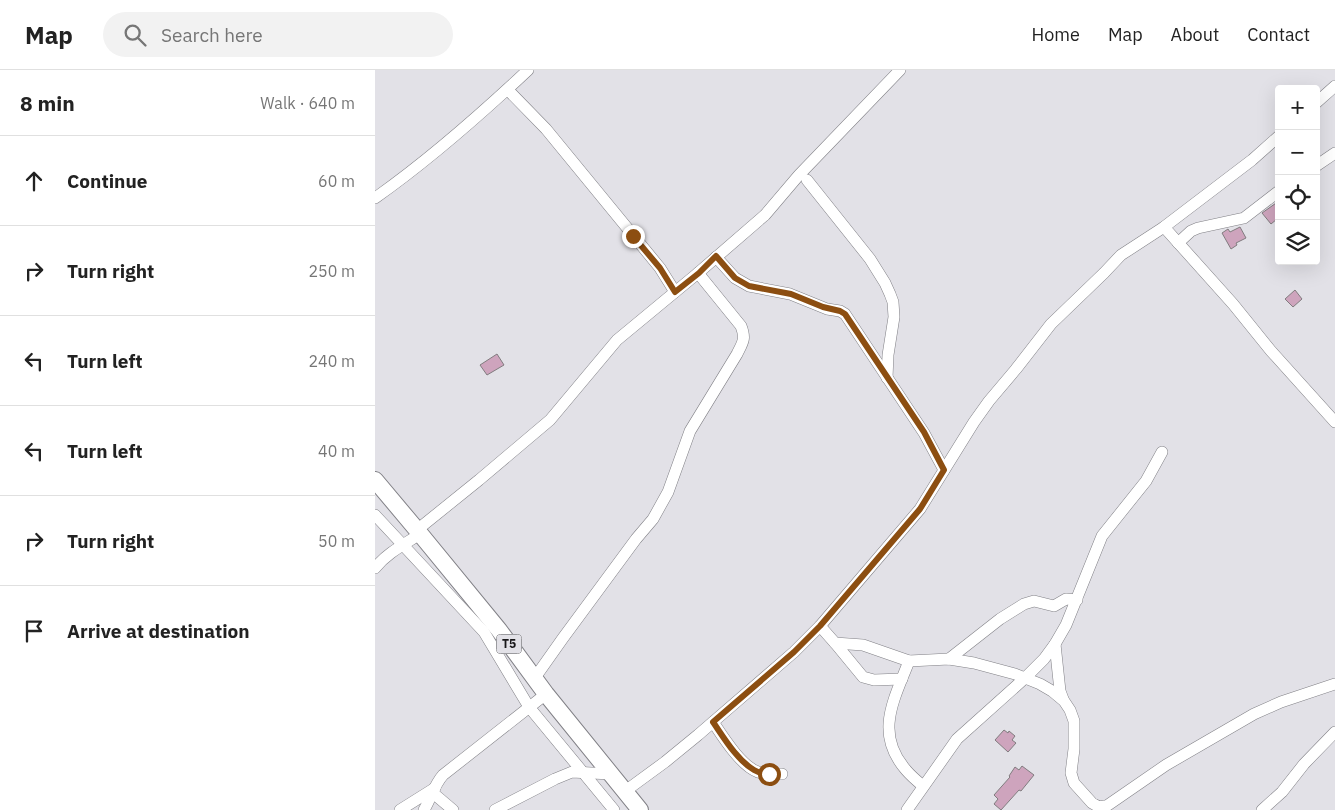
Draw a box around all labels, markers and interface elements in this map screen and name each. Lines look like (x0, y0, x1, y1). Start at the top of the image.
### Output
search box (103, 12, 453, 57)
text: Map (25, 19, 73, 51)
icon: search (121, 21, 149, 49)
text: Search here (161, 23, 263, 47)
text: Home (1032, 23, 1080, 46)
text: Map (1108, 23, 1143, 46)
text: About (1171, 23, 1219, 46)
text: Contact (1247, 23, 1310, 46)
map controls (1275, 85, 1320, 265)
button: + (1275, 85, 1320, 130)
text: 8 min (20, 89, 75, 117)
text: Walk · 640 m (260, 93, 355, 113)
button: − (1275, 130, 1320, 175)
icon: ahead (20, 167, 48, 195)
text: Continue (67, 169, 147, 193)
text: 60 m (318, 171, 355, 191)
button: locate (1275, 175, 1320, 220)
button: layers (1275, 220, 1320, 265)
route end (622, 225, 645, 248)
icon: right (20, 257, 48, 285)
text: Turn right (67, 259, 154, 283)
text: 250 m (308, 261, 355, 281)
icon: left (20, 347, 48, 375)
text: Turn left (67, 349, 143, 373)
text: 240 m (308, 351, 355, 371)
icon: left (20, 437, 48, 465)
text: Turn left (67, 439, 143, 463)
text: 40 m (318, 441, 355, 461)
icon: right (20, 527, 48, 555)
text: Turn right (67, 529, 154, 553)
text: 50 m (318, 531, 355, 551)
icon: arrive (20, 617, 48, 645)
text: Arrive at destination (67, 619, 250, 643)
road number: T5 (497, 634, 521, 654)
route start (758, 763, 781, 786)

